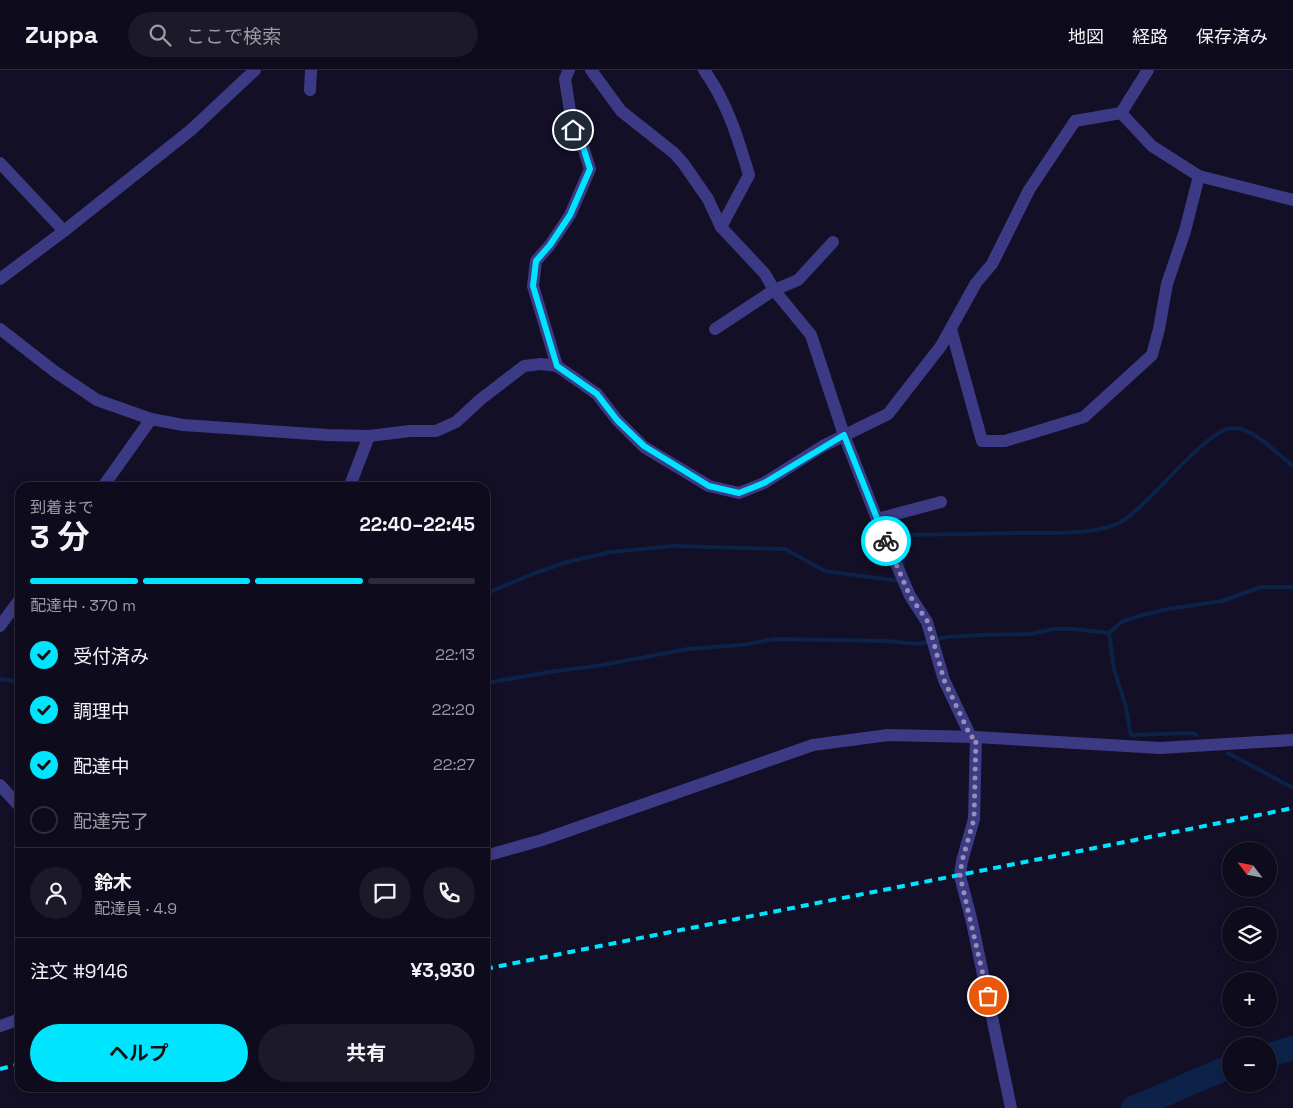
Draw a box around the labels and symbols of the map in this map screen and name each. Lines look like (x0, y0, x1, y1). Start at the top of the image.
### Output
pin (552, 109, 594, 151)
courier (861, 516, 911, 566)
north arrow (1222, 842, 1278, 898)
pin (967, 975, 1009, 1017)

